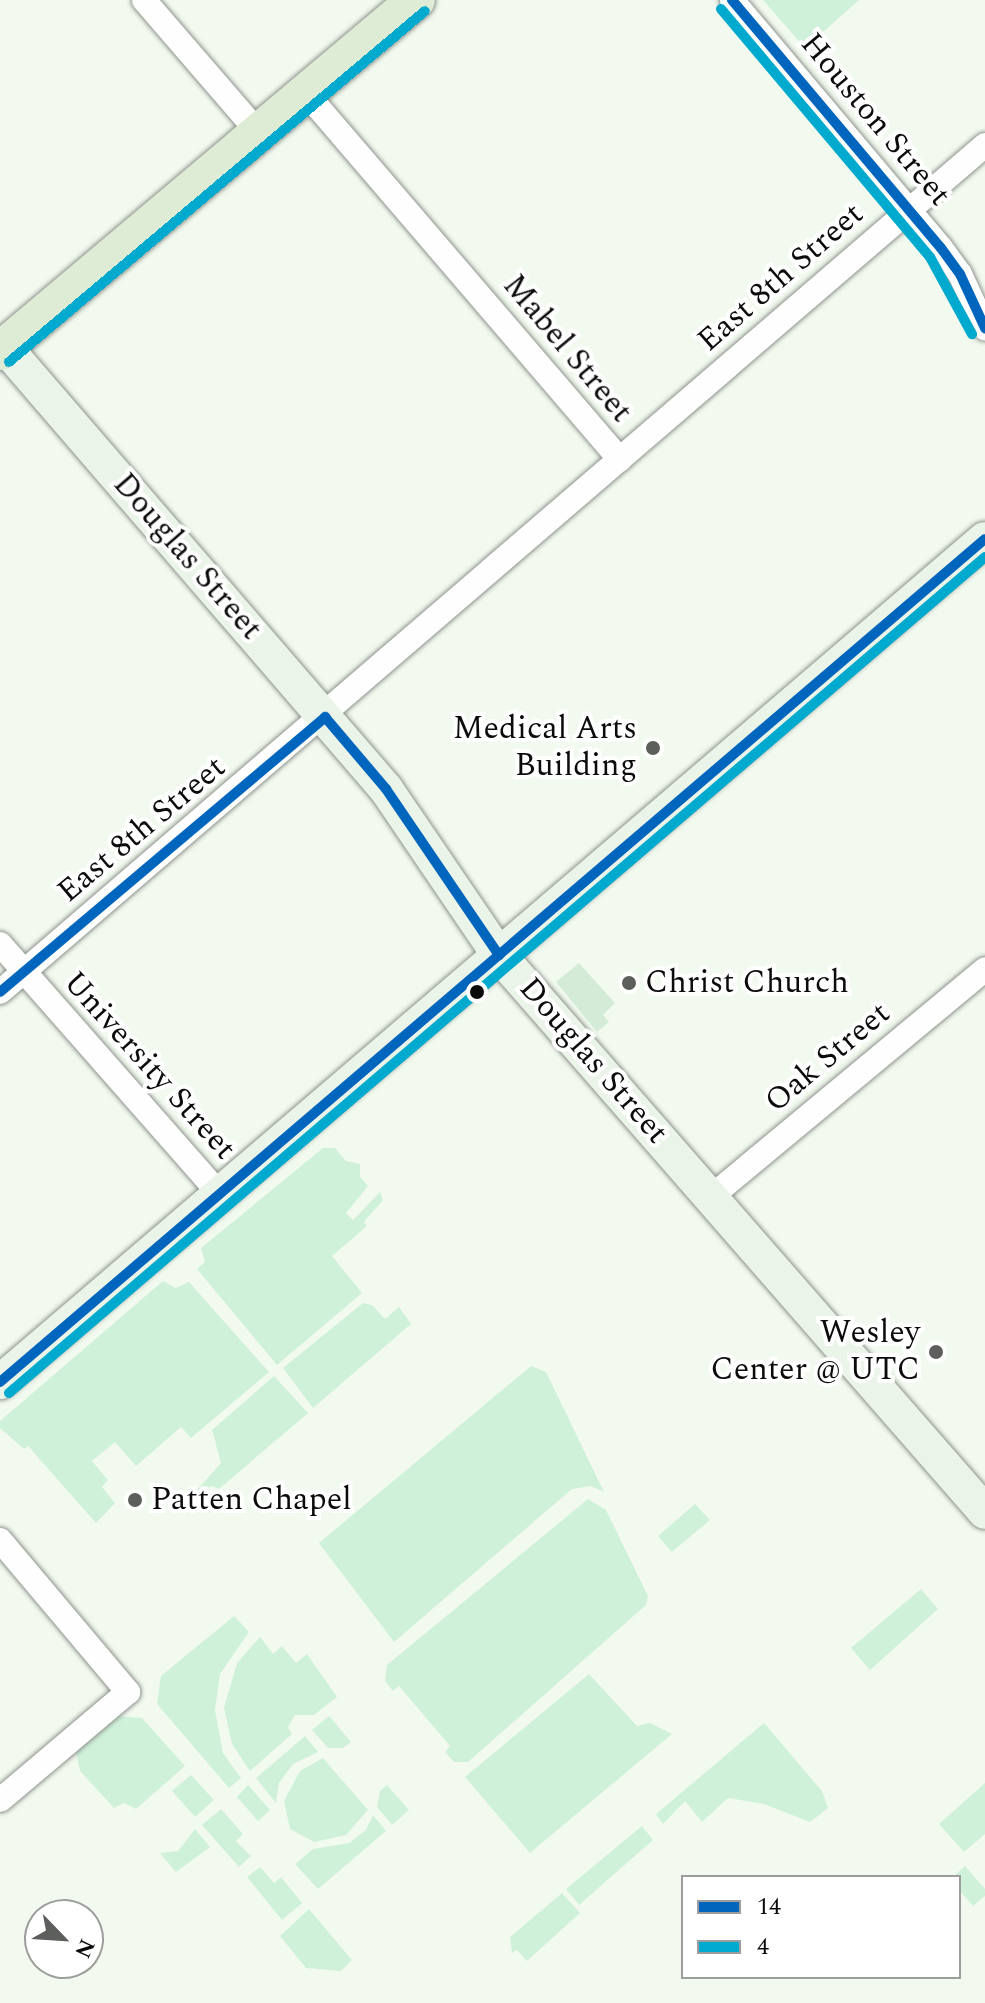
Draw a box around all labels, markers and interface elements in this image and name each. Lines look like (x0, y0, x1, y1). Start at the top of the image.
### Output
street label: Houston Street (792, 26, 958, 214)
street label: East 8th Street (690, 196, 872, 360)
street label: Mabel Street (494, 267, 640, 431)
street label: Douglas Street (104, 466, 270, 648)
place label: Medical Arts Building (453, 711, 637, 786)
marker: Medical Arts Building (644, 739, 662, 757)
street label: East 8th Street (50, 749, 234, 911)
street label: University Street (55, 964, 243, 1168)
place label: Christ Church (645, 964, 849, 1002)
street label: Douglas Street (510, 970, 676, 1152)
marker: Christ Church (620, 974, 638, 992)
unlabelled marker (469, 984, 485, 1000)
street label: Oak Street (758, 995, 898, 1121)
place label: Wesley Center @ UTC (710, 1315, 920, 1390)
marker: Wesley Center @ UTC (927, 1343, 945, 1361)
place label: Patten Chapel (151, 1481, 352, 1519)
marker: Patten Chapel (126, 1491, 144, 1509)
legend (681, 1875, 961, 1979)
text: 14 (757, 1889, 781, 1925)
north arrow (24, 1899, 104, 1979)
text: 4 (757, 1929, 769, 1965)
text: N (66, 1933, 103, 1964)

